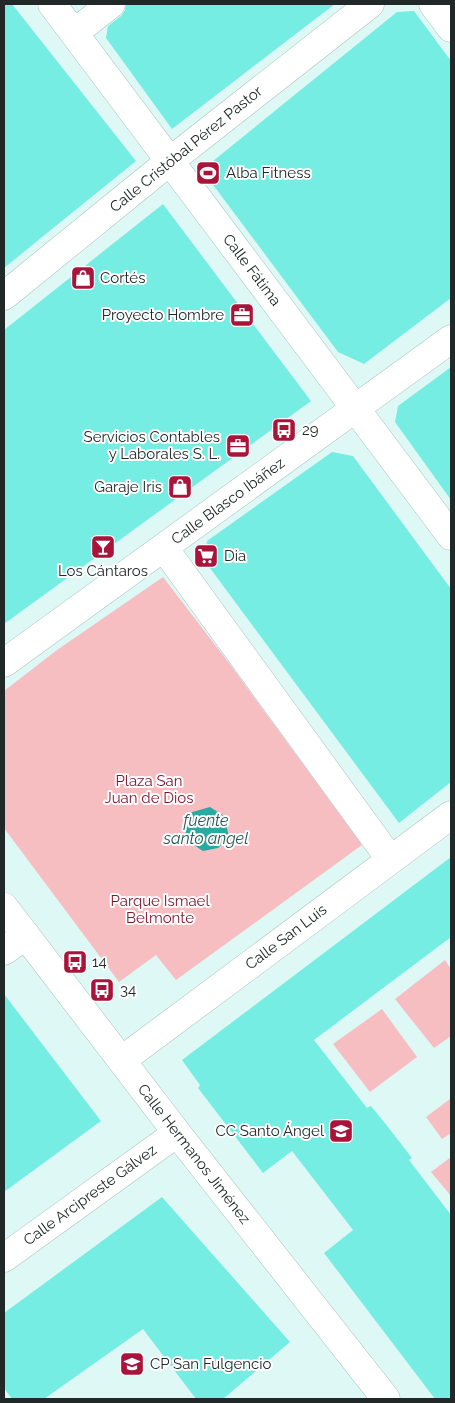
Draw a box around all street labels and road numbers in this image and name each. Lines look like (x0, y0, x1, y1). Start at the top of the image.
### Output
street label: Calle Cristóbal Pérez Pastor (106, 82, 266, 216)
street label: Calle Fátima (219, 230, 285, 310)
street label: Calle Blasco Ibáñez (168, 454, 288, 548)
street label: Calle San Luis (242, 901, 330, 973)
street label: Calle Hermanos Jiménez (134, 1081, 254, 1227)
street label: Calle Arcipreste Gálvez (20, 1141, 160, 1249)

